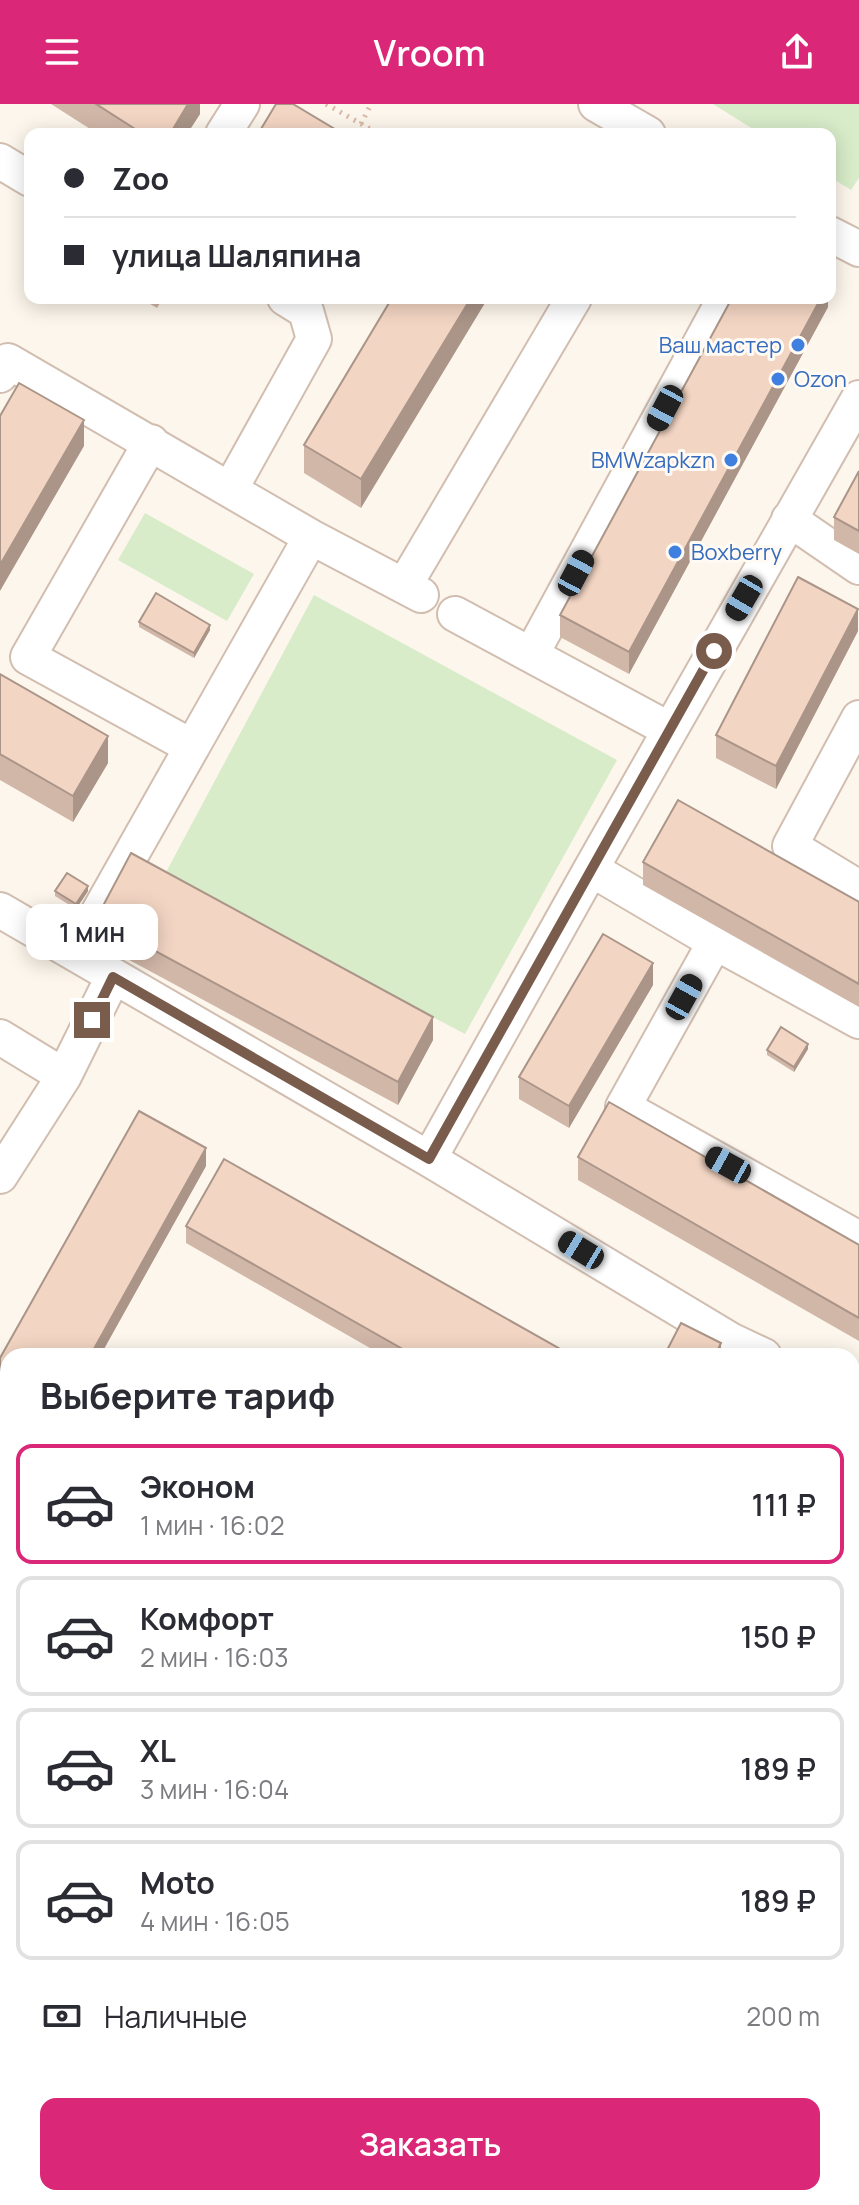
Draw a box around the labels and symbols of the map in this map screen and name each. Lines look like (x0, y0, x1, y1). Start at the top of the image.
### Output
place label: Ваш мастер (659, 330, 782, 360)
marker: Ваш мастер (789, 336, 807, 354)
place label: Ozon (794, 364, 847, 394)
marker: Ozon (769, 370, 787, 388)
car (643, 381, 687, 435)
place label: BMWzapkzn (591, 445, 715, 475)
marker: BMWzapkzn (722, 451, 740, 469)
place label: Boxberry (691, 537, 782, 567)
marker: Boxberry (666, 543, 684, 561)
car (554, 546, 598, 600)
car (722, 571, 766, 625)
route start (696, 633, 732, 669)
callout: 1 мин (26, 904, 158, 960)
car (662, 970, 706, 1024)
route end (74, 1002, 110, 1038)
car (701, 1143, 755, 1187)
car (554, 1227, 608, 1273)

